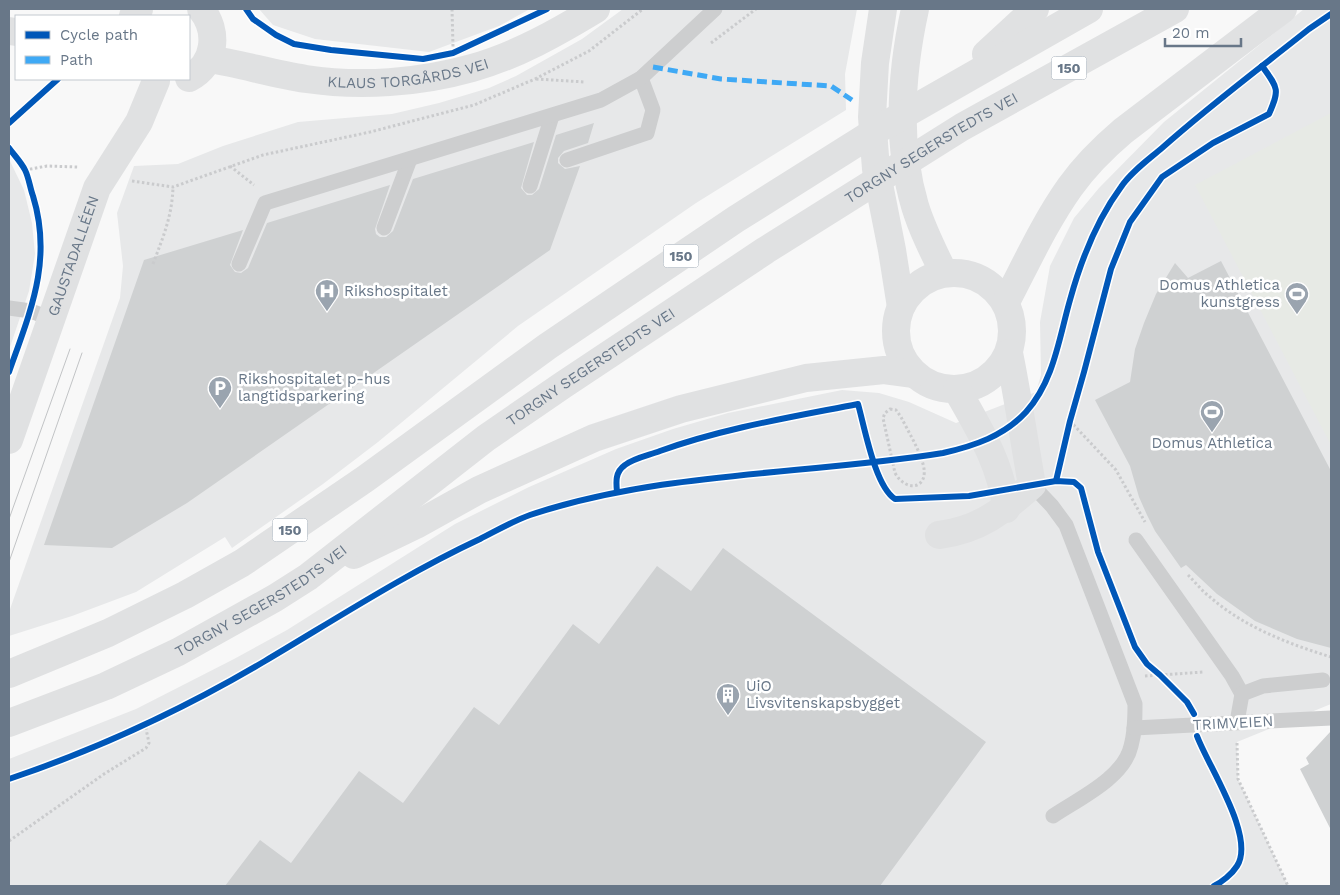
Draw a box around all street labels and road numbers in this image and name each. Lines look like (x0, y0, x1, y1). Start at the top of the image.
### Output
street label: KLAUS TORGÅRDS VEI (327, 55, 491, 92)
road number: 150 (1052, 56, 1086, 80)
street label: TORGNY SEGERSTEDTS VEI (841, 89, 1021, 207)
street label: GAUSTADALLÉEN (44, 193, 103, 319)
road number: 150 (664, 245, 698, 268)
street label: TORGNY SEGERSTEDTS VEI (503, 304, 678, 430)
road number: 150 (272, 518, 308, 542)
street label: TORGNY SEGERSTEDTS VEI (172, 541, 351, 661)
street label: TRIMVEIEN (1192, 712, 1274, 734)

